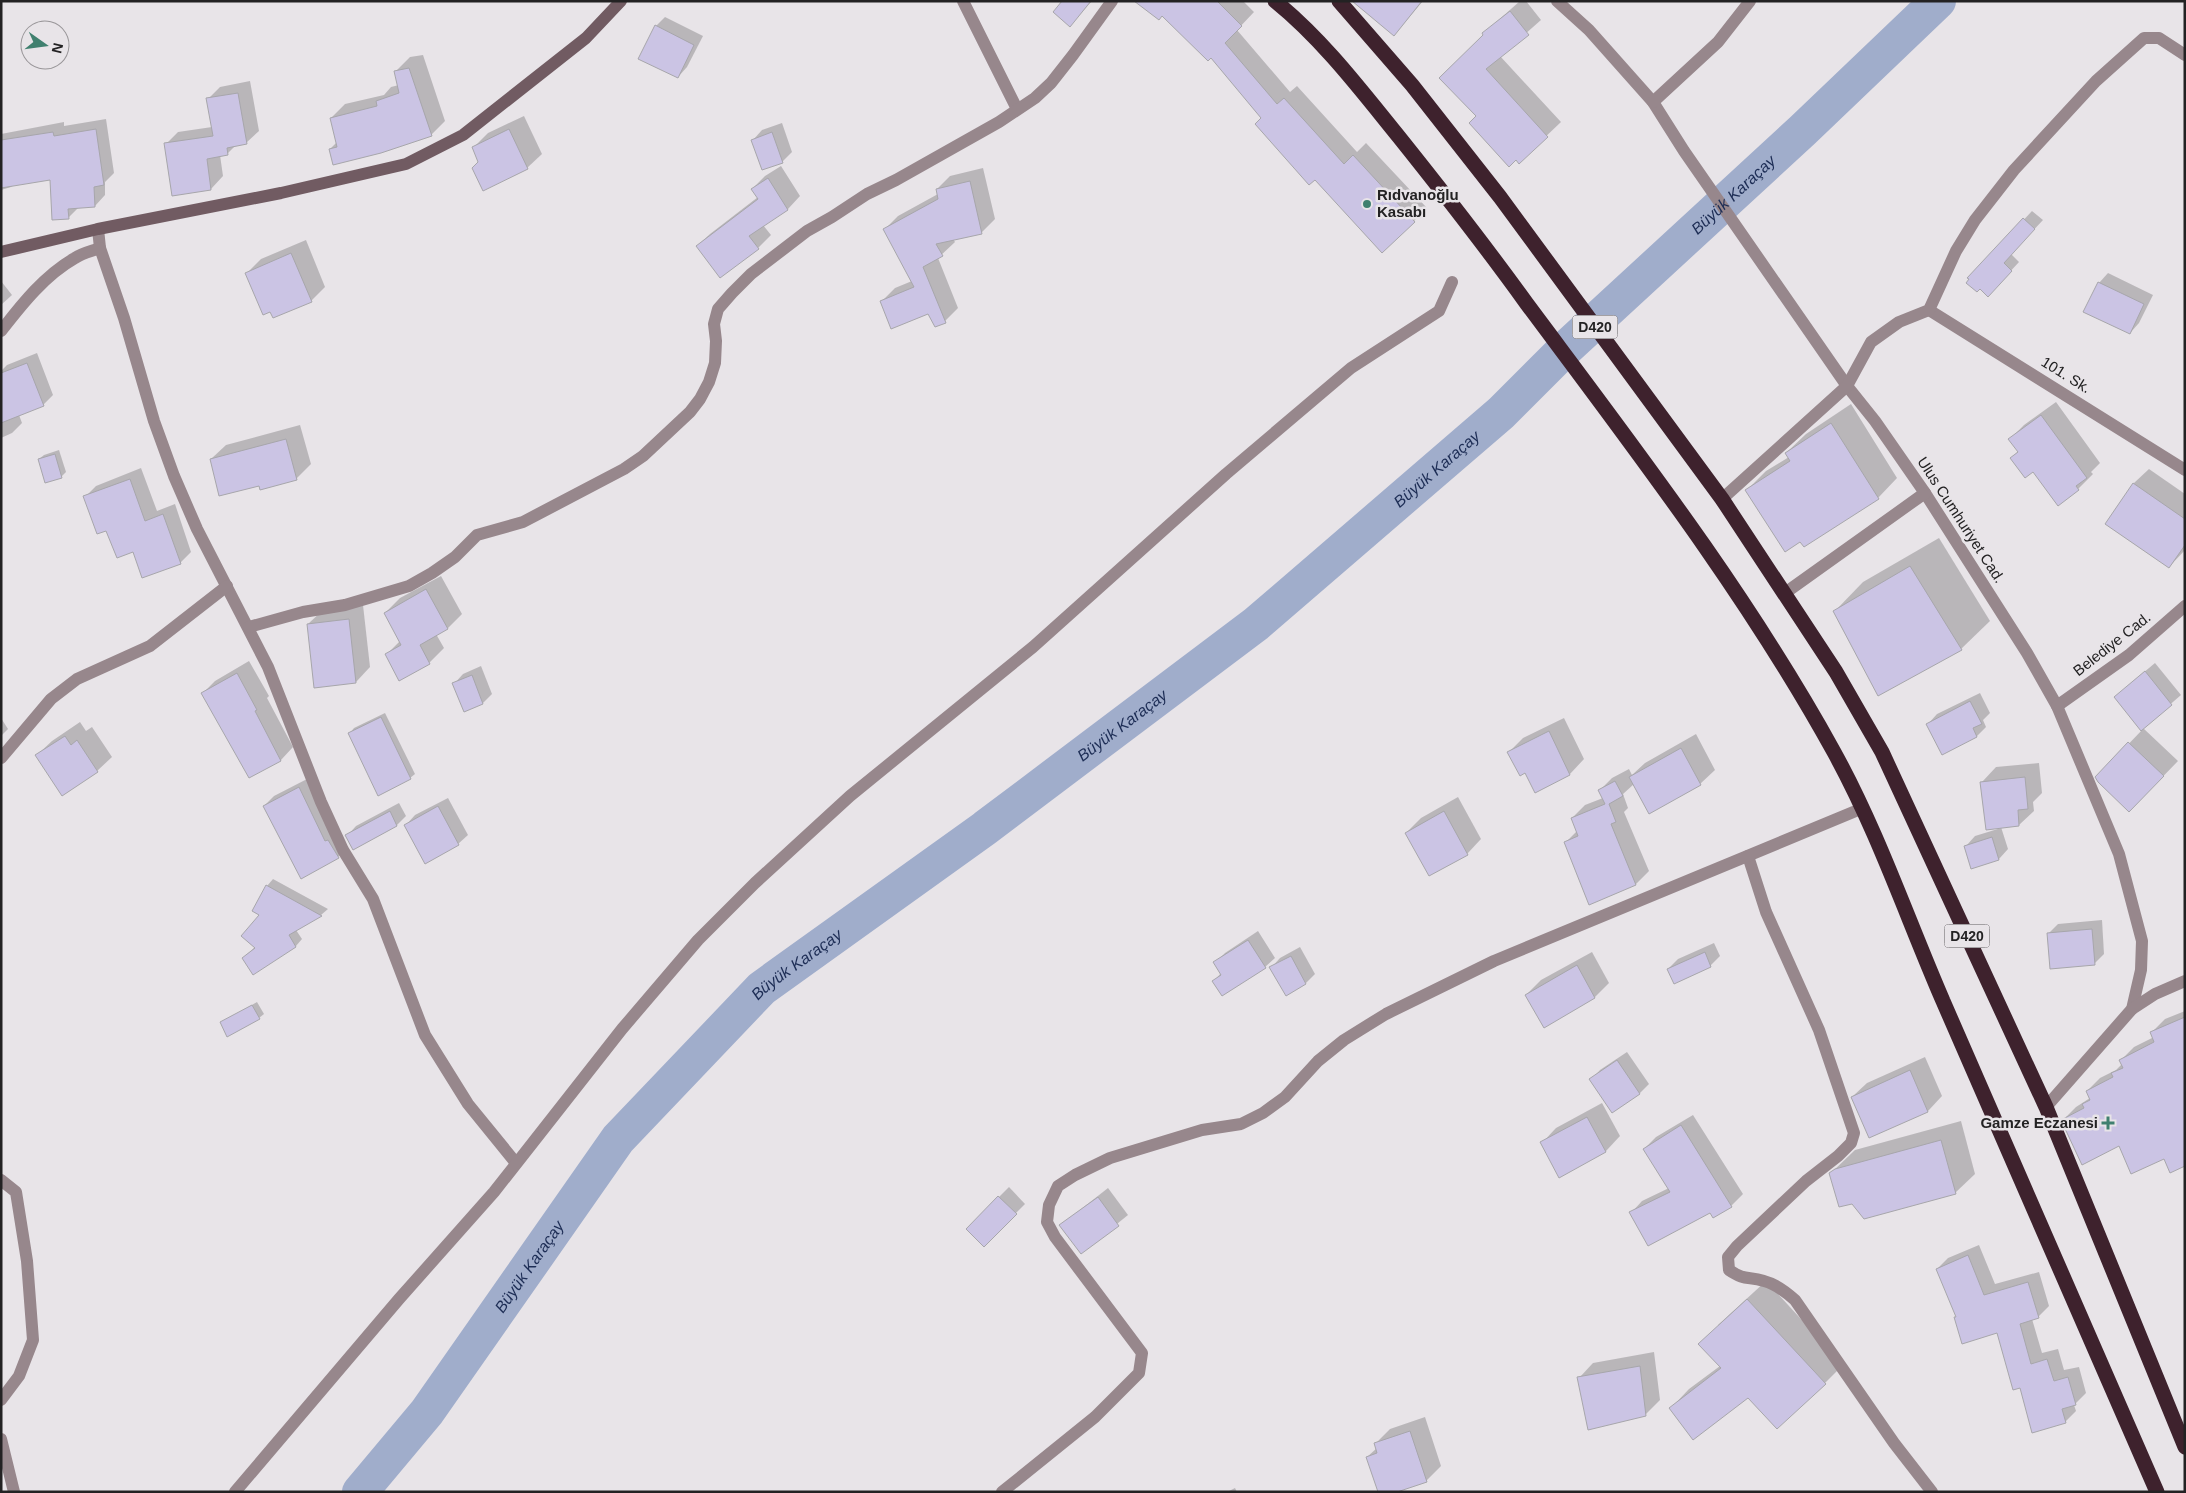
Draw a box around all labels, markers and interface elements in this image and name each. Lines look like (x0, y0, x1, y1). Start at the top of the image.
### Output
north arrow (20, 20, 70, 70)
text: N (49, 41, 67, 55)
water label: Büyük Karaçay (1688, 151, 1779, 238)
place label: Rıdvanoğlu Kasabı (1377, 186, 1459, 220)
marker: Rıdvanoğlu Kasabı (1361, 198, 1373, 210)
road number: D420 (1572, 316, 1618, 338)
street label: 101. Sk. (2038, 353, 2094, 396)
water label: Büyük Karaçay (1390, 427, 1484, 511)
street label: Ulus Cumhuriyet Cad. (1914, 454, 2009, 586)
street label: Belediye Cad. (2070, 608, 2154, 679)
water label: Büyük Karaçay (1074, 686, 1171, 765)
road number: D420 (1944, 924, 1990, 948)
water label: Büyük Karaçay (748, 925, 846, 1003)
place label: Gamze Eczanesi (1980, 1114, 2098, 1131)
marker: Gamze Eczanesi (2102, 1117, 2114, 1129)
water label: Büyük Karaçay (491, 1217, 568, 1316)

